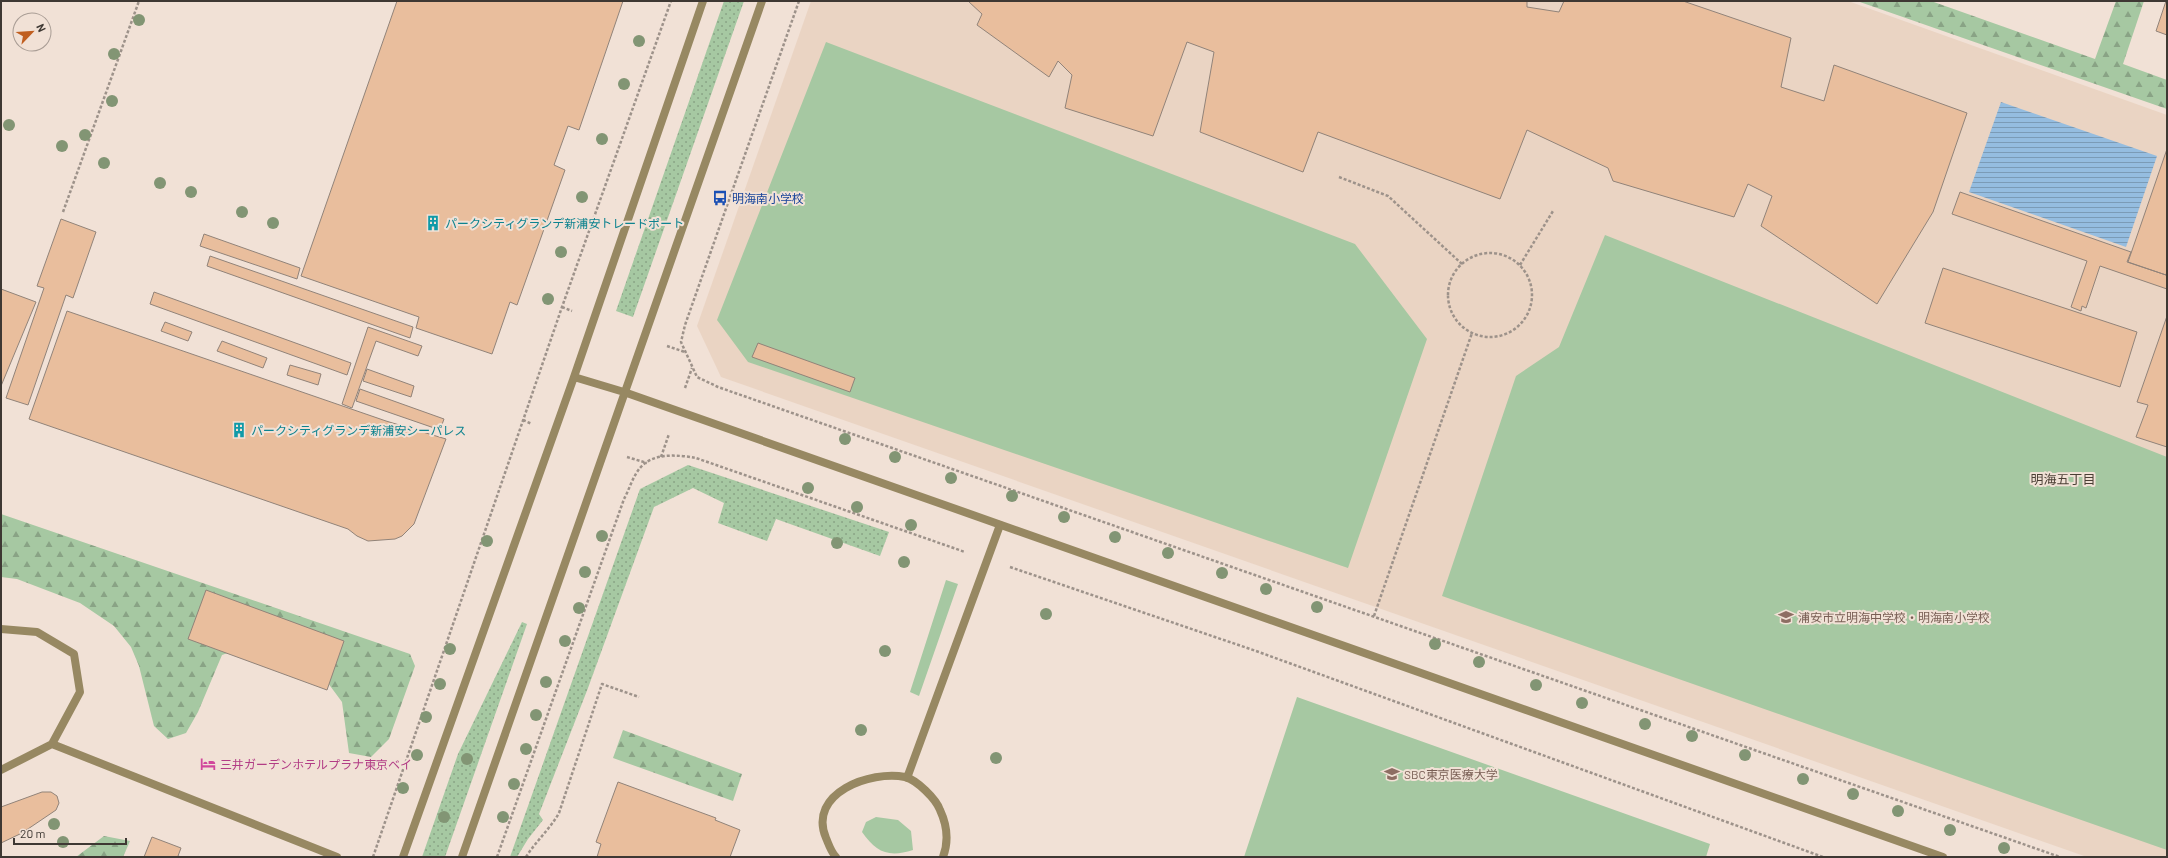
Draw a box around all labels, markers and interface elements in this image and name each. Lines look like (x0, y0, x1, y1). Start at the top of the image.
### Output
north arrow (12, 12, 52, 52)
text: N (34, 21, 49, 34)
bus stop icon: 明海南小学校 (711, 189, 729, 207)
place label: 明海南小学校 (732, 191, 804, 205)
building icon: パークシティグランデ新浦安トレードポート (424, 214, 442, 232)
place label: パークシティグランデ新浦安トレードポート (445, 216, 684, 230)
building icon: パークシティグランデ新浦安シーパレス (230, 421, 248, 439)
place label: パークシティグランデ新浦安シーパレス (251, 423, 466, 437)
district label: 明海五丁目 (2030, 471, 2096, 487)
school or university icon: 浦安市立明海中学校・明海南小学校 (1777, 608, 1795, 626)
place label: 浦安市立明海中学校・明海南小学校 (1798, 610, 1990, 624)
hotel icon: 三井ガーデンホテルプラナ東京ベイ (199, 755, 217, 773)
place label: 三井ガーデンホテルプラナ東京ベイ (220, 757, 412, 771)
school or university icon: SBC東京医療大学 (1383, 765, 1401, 783)
place label: SBC東京医療大学 (1404, 767, 1498, 781)
scale bar (14, 820, 126, 846)
text: 20 m (20, 826, 46, 840)

